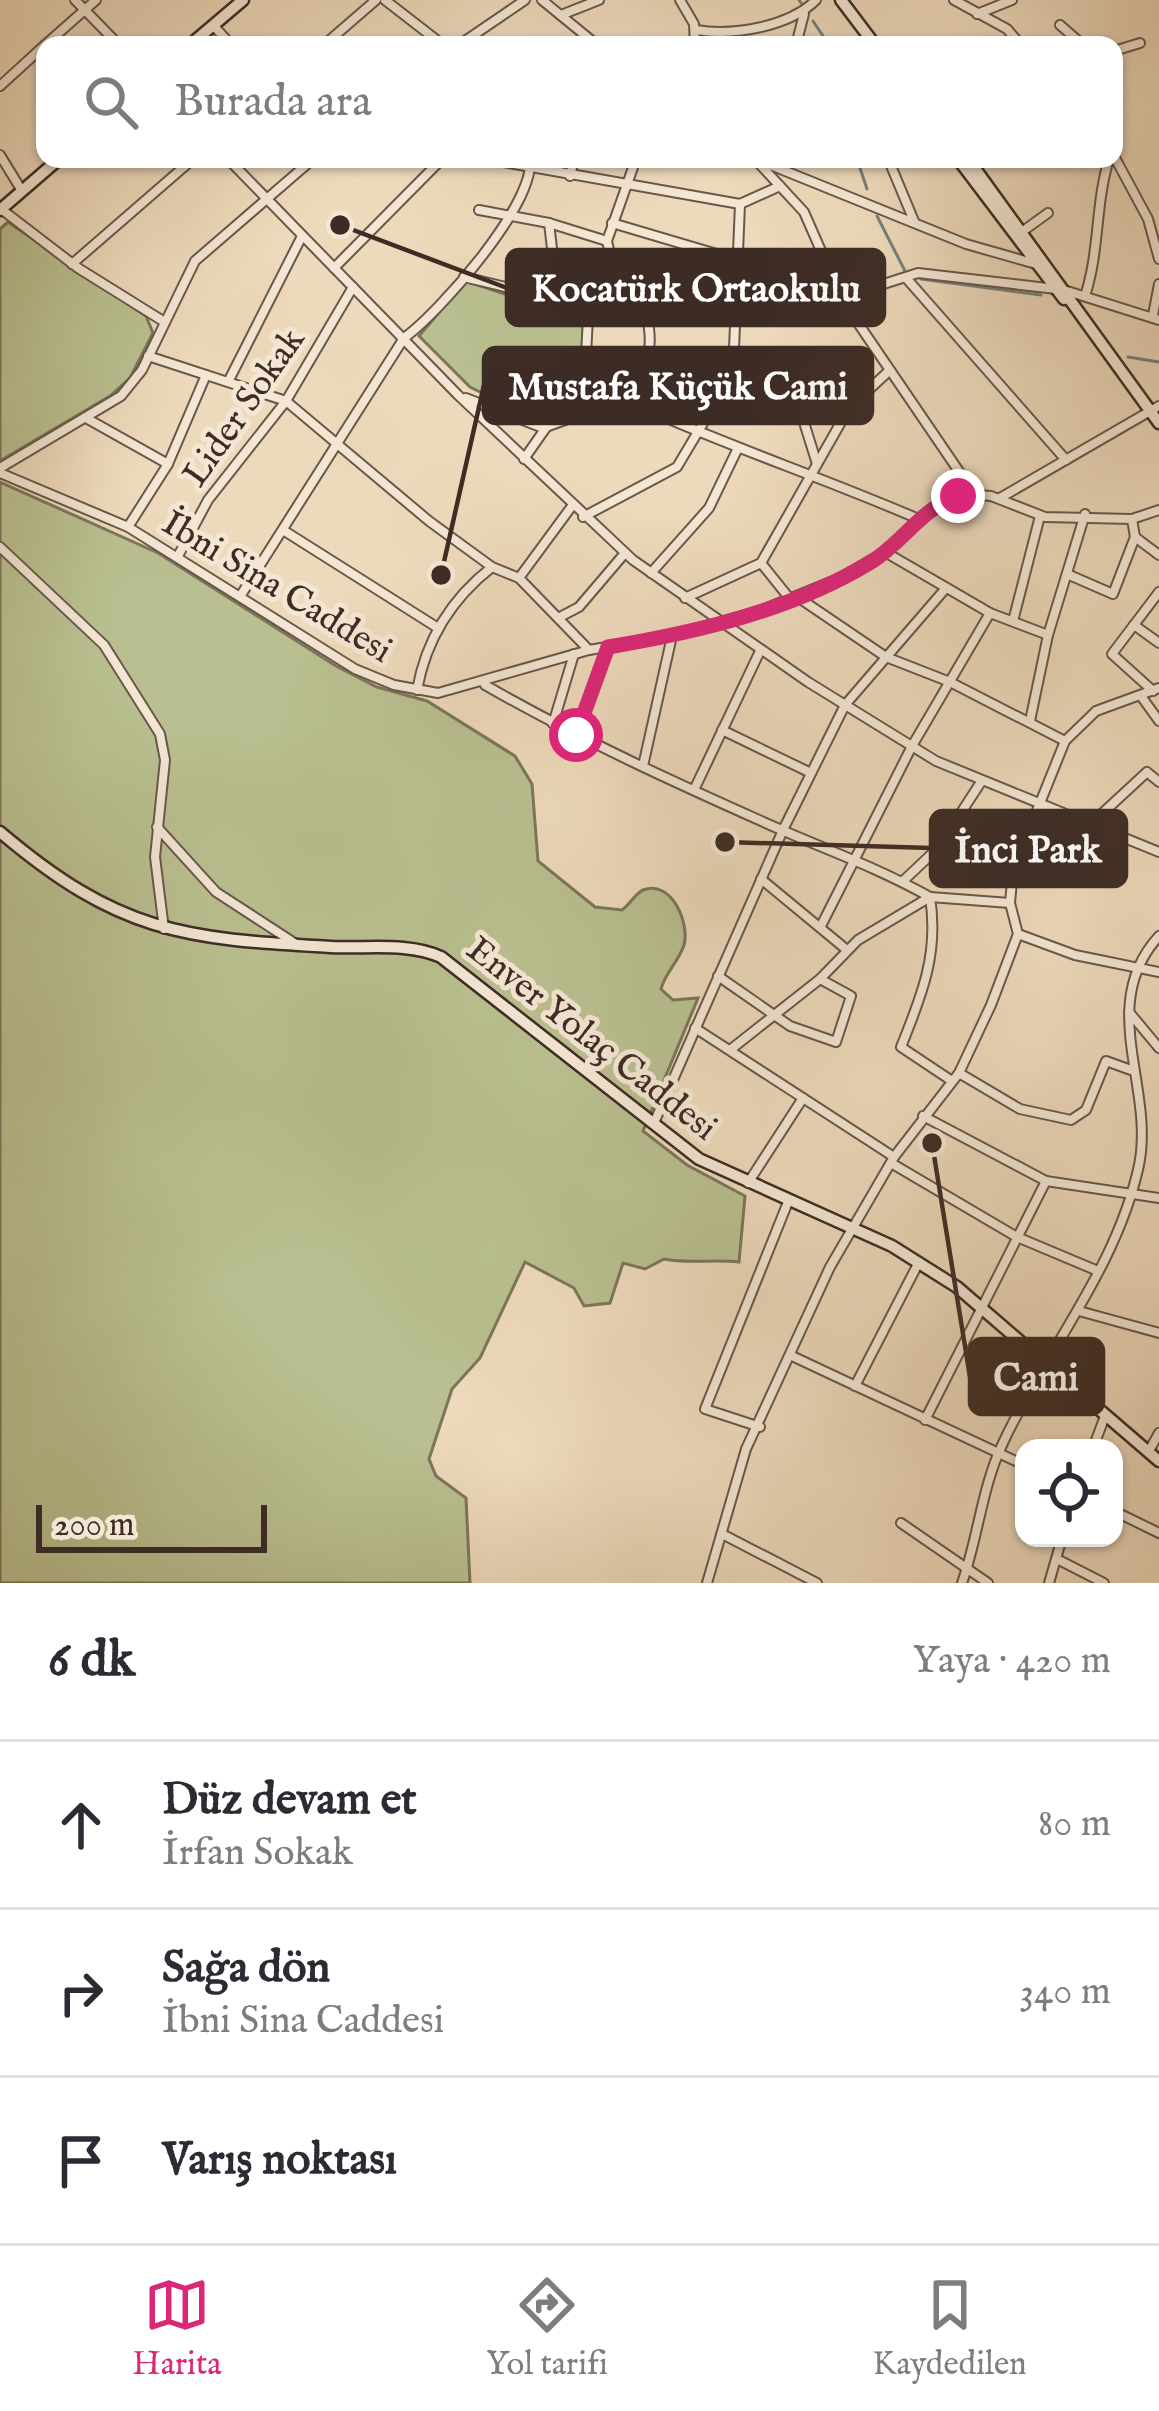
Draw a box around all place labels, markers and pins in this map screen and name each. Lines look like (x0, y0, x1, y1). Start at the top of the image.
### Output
callout: Kocatürk Ortaokulu (507, 250, 884, 325)
callout: Mustafa Küçük Cami (484, 348, 872, 423)
callout: İnci Park (931, 811, 1126, 886)
callout: Cami (970, 1339, 1103, 1414)

